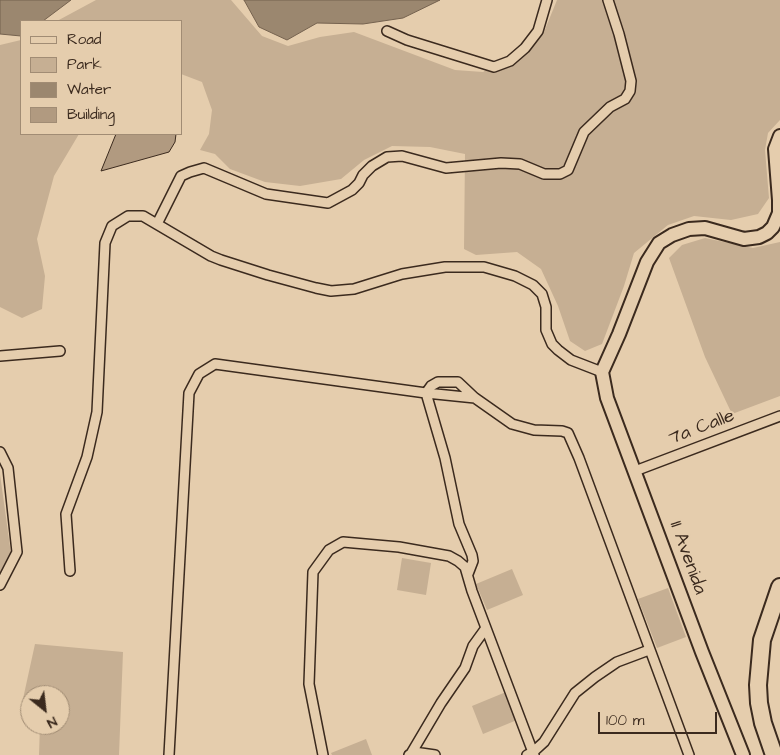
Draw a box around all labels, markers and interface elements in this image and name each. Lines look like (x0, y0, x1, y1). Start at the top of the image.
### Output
legend (20, 20, 182, 135)
text: Road (67, 29, 101, 50)
text: Park (67, 54, 102, 75)
text: Water (67, 79, 111, 100)
text: Building (67, 104, 115, 125)
street label: 7a Calle (666, 405, 738, 451)
street label: 11 Avenida (663, 518, 711, 598)
north arrow (20, 685, 70, 735)
scale bar (600, 702, 719, 734)
text: 100 m (606, 710, 645, 731)
text: N (43, 711, 60, 733)

